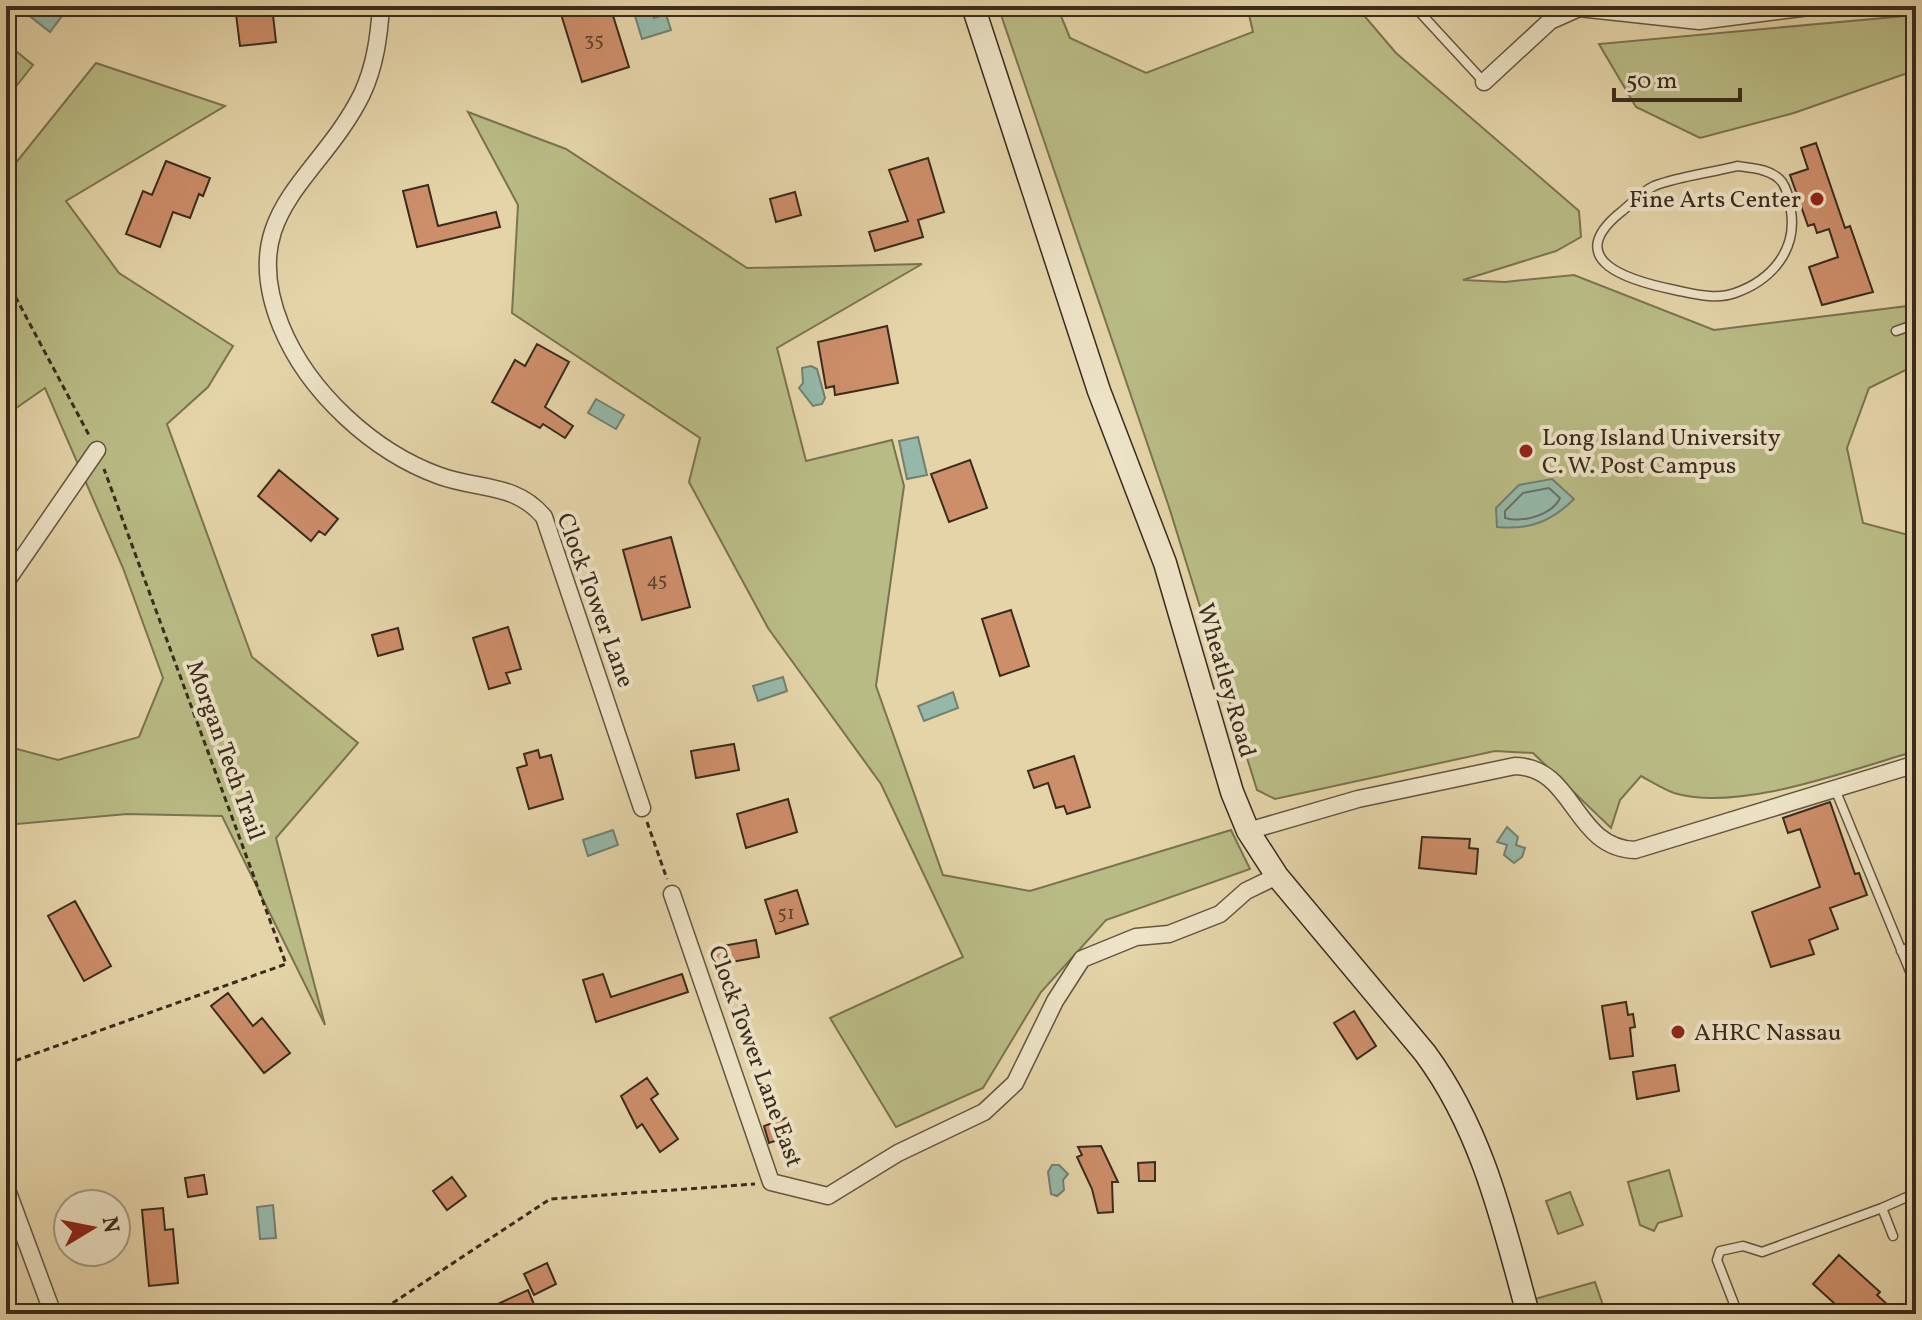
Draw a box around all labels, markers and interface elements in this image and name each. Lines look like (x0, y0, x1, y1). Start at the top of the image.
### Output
house number: 35 (584, 27, 604, 55)
scale bar (1614, 52, 1740, 102)
text: 50 m (1626, 65, 1678, 99)
place label: Fine Arts Center (1629, 184, 1801, 218)
marker: Fine Arts Center (1808, 190, 1826, 208)
place label: Long Island University C. W. Post Campus (1542, 422, 1781, 484)
marker: Long Island University C. W. Post Campus (1517, 442, 1535, 460)
street label: Clock Tower Lane (547, 509, 641, 693)
house number: 45 (647, 567, 667, 595)
street label: Wheatley Road (1187, 599, 1263, 762)
street label: Morgan Tech Trail (176, 656, 272, 845)
house number: 51 (777, 900, 795, 928)
street label: Clock Tower Lane East (698, 941, 810, 1172)
place label: AHRC Nassau (1694, 1017, 1842, 1051)
marker: AHRC Nassau (1669, 1023, 1687, 1041)
north arrow (52, 1188, 132, 1268)
text: N (93, 1214, 126, 1236)

